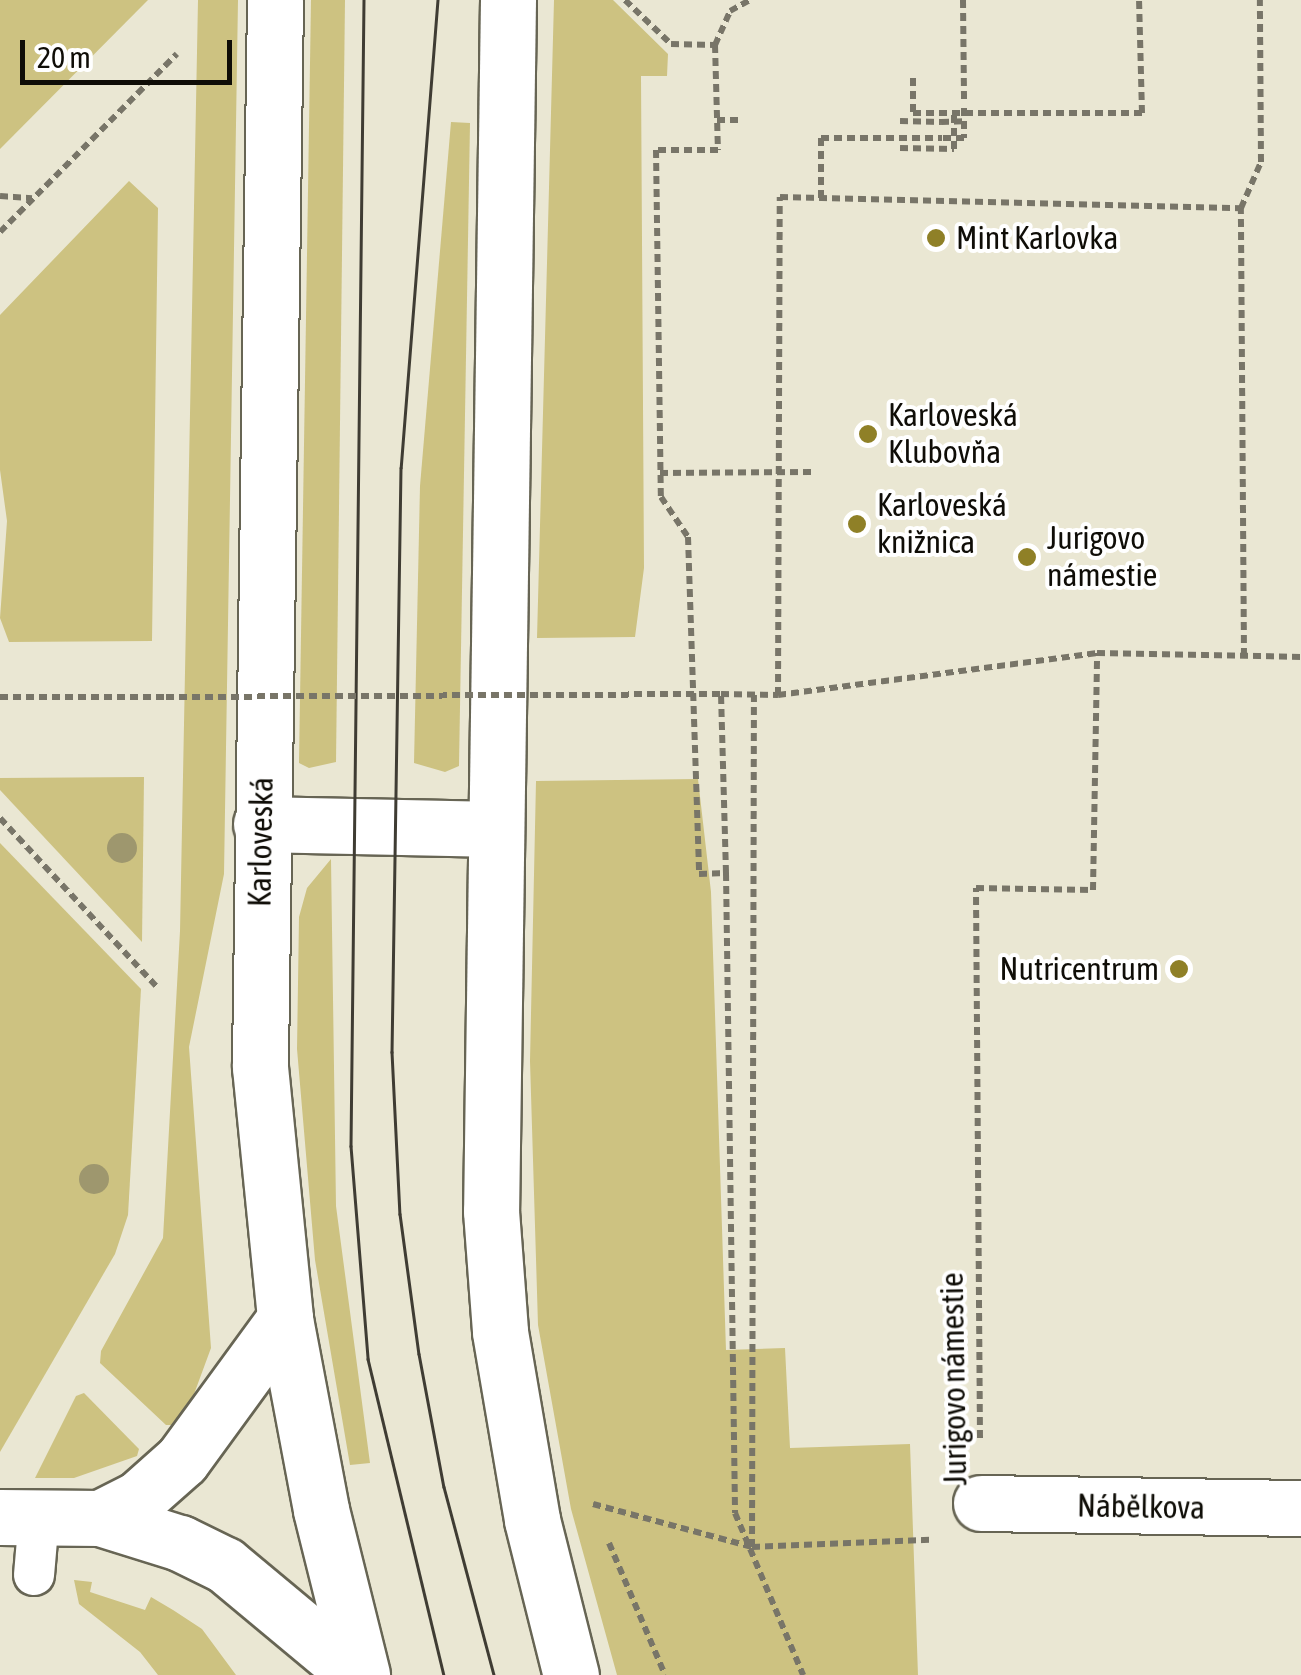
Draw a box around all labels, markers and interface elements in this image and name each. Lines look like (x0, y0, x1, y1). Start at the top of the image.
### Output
scale bar (25, 20, 238, 82)
text: 20 m (37, 40, 91, 74)
place label: Mint Karlovka (956, 219, 1118, 257)
marker: Mint Karlovka (925, 227, 947, 249)
place label: Karloveská Klubovňa (888, 397, 1018, 472)
marker: Karloveská Klubovňa (857, 423, 879, 445)
place label: Karloveská knižnica (877, 487, 1007, 562)
marker: Karloveská knižnica (846, 513, 868, 535)
place label: Jurigovo námestie (1047, 520, 1157, 595)
marker: Jurigovo námestie (1016, 546, 1038, 568)
street label: Karloveská (241, 777, 281, 907)
place label: Nutricentrum (1000, 950, 1159, 988)
marker: Nutricentrum (1168, 958, 1190, 980)
street label: Jurigovo námestie (933, 1272, 975, 1486)
street label: Nábělkova (1077, 1487, 1205, 1527)

